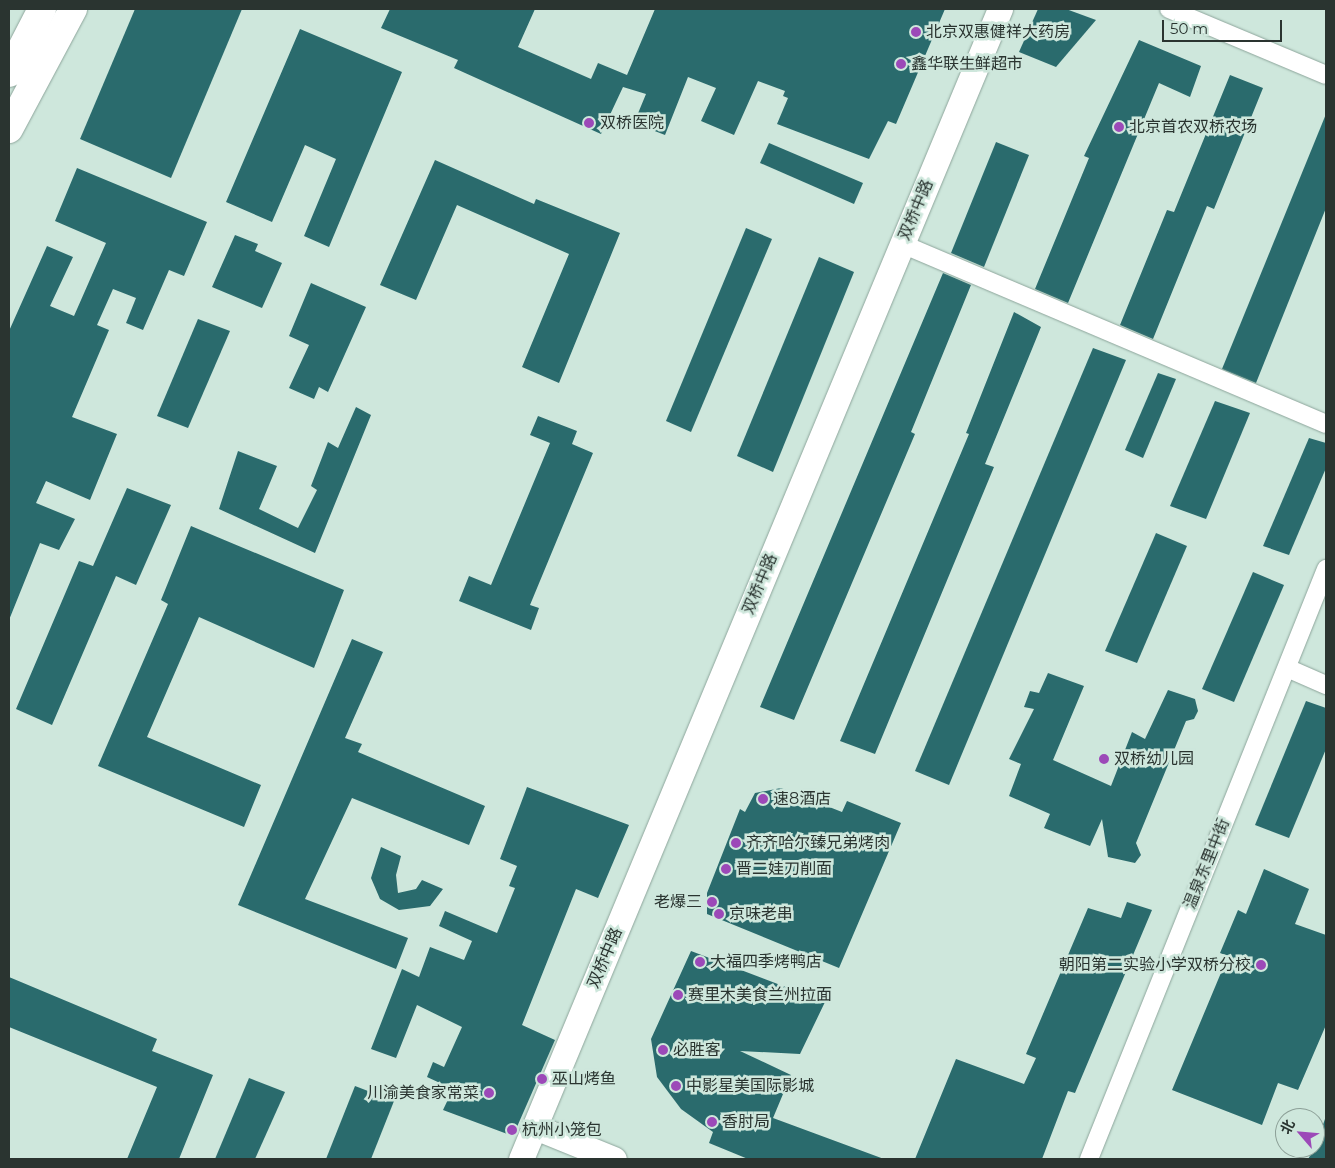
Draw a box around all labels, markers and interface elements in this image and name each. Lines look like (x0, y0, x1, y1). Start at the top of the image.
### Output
scale bar (1165, 10, 1285, 42)
text: 50 m (1170, 19, 1208, 38)
place label: 北京双惠健祥大药房 (926, 22, 1070, 42)
marker: 北京双惠健祥大药房 (910, 26, 922, 38)
place label: 鑫华联生鲜超市 (911, 54, 1023, 74)
marker: 鑫华联生鲜超市 (895, 58, 907, 70)
place label: 双桥医院 (600, 113, 664, 133)
marker: 双桥医院 (582, 116, 596, 130)
place label: 北京首农双桥农场 (1129, 117, 1257, 137)
marker: 北京首农双桥农场 (1113, 121, 1125, 133)
street label: 双桥中路 (895, 177, 937, 243)
street label: 双桥中路 (739, 551, 781, 617)
place label: 双桥幼儿园 (1114, 749, 1194, 769)
marker: 双桥幼儿园 (1098, 753, 1110, 765)
place label: 速8酒店 (773, 789, 831, 809)
marker: 速8酒店 (757, 793, 769, 805)
street label: 温泉东里中街 (1180, 816, 1234, 912)
place label: 齐齐哈尔臻兄弟烤肉 (746, 833, 890, 853)
marker: 齐齐哈尔臻兄弟烤肉 (730, 837, 742, 849)
place label: 晋二娃刀削面 (736, 859, 832, 879)
marker: 晋二娃刀削面 (720, 863, 732, 875)
place label: 老爆三 (654, 892, 702, 912)
marker: 老爆三 (706, 896, 718, 908)
place label: 京味老串 (729, 904, 793, 924)
marker: 京味老串 (713, 908, 725, 920)
street label: 双桥中路 (584, 925, 626, 991)
place label: 大福四季烤鸭店 (710, 952, 822, 972)
place label: 朝阳第二实验小学双桥分校 (1059, 955, 1251, 975)
marker: 大福四季烤鸭店 (694, 956, 706, 968)
marker: 朝阳第二实验小学双桥分校 (1255, 959, 1267, 971)
place label: 赛里木美食兰州拉面 (688, 985, 832, 1005)
marker: 赛里木美食兰州拉面 (672, 989, 684, 1001)
place label: 必胜客 (673, 1040, 721, 1060)
marker: 必胜客 (657, 1044, 669, 1056)
place label: 巫山烤鱼 (552, 1069, 616, 1089)
marker: 巫山烤鱼 (536, 1073, 548, 1085)
place label: 中影星美国际影城 (686, 1076, 814, 1096)
marker: 中影星美国际影城 (670, 1080, 682, 1092)
place label: 川渝美食家常菜 (367, 1083, 479, 1103)
marker: 川渝美食家常菜 (483, 1087, 495, 1099)
north arrow (1275, 1108, 1325, 1158)
place label: 香肘局 (722, 1112, 770, 1132)
marker: 香肘局 (706, 1116, 718, 1128)
text: 北 (1276, 1116, 1299, 1137)
place label: 杭州小笼包 (522, 1120, 602, 1140)
marker: 杭州小笼包 (506, 1124, 518, 1136)

